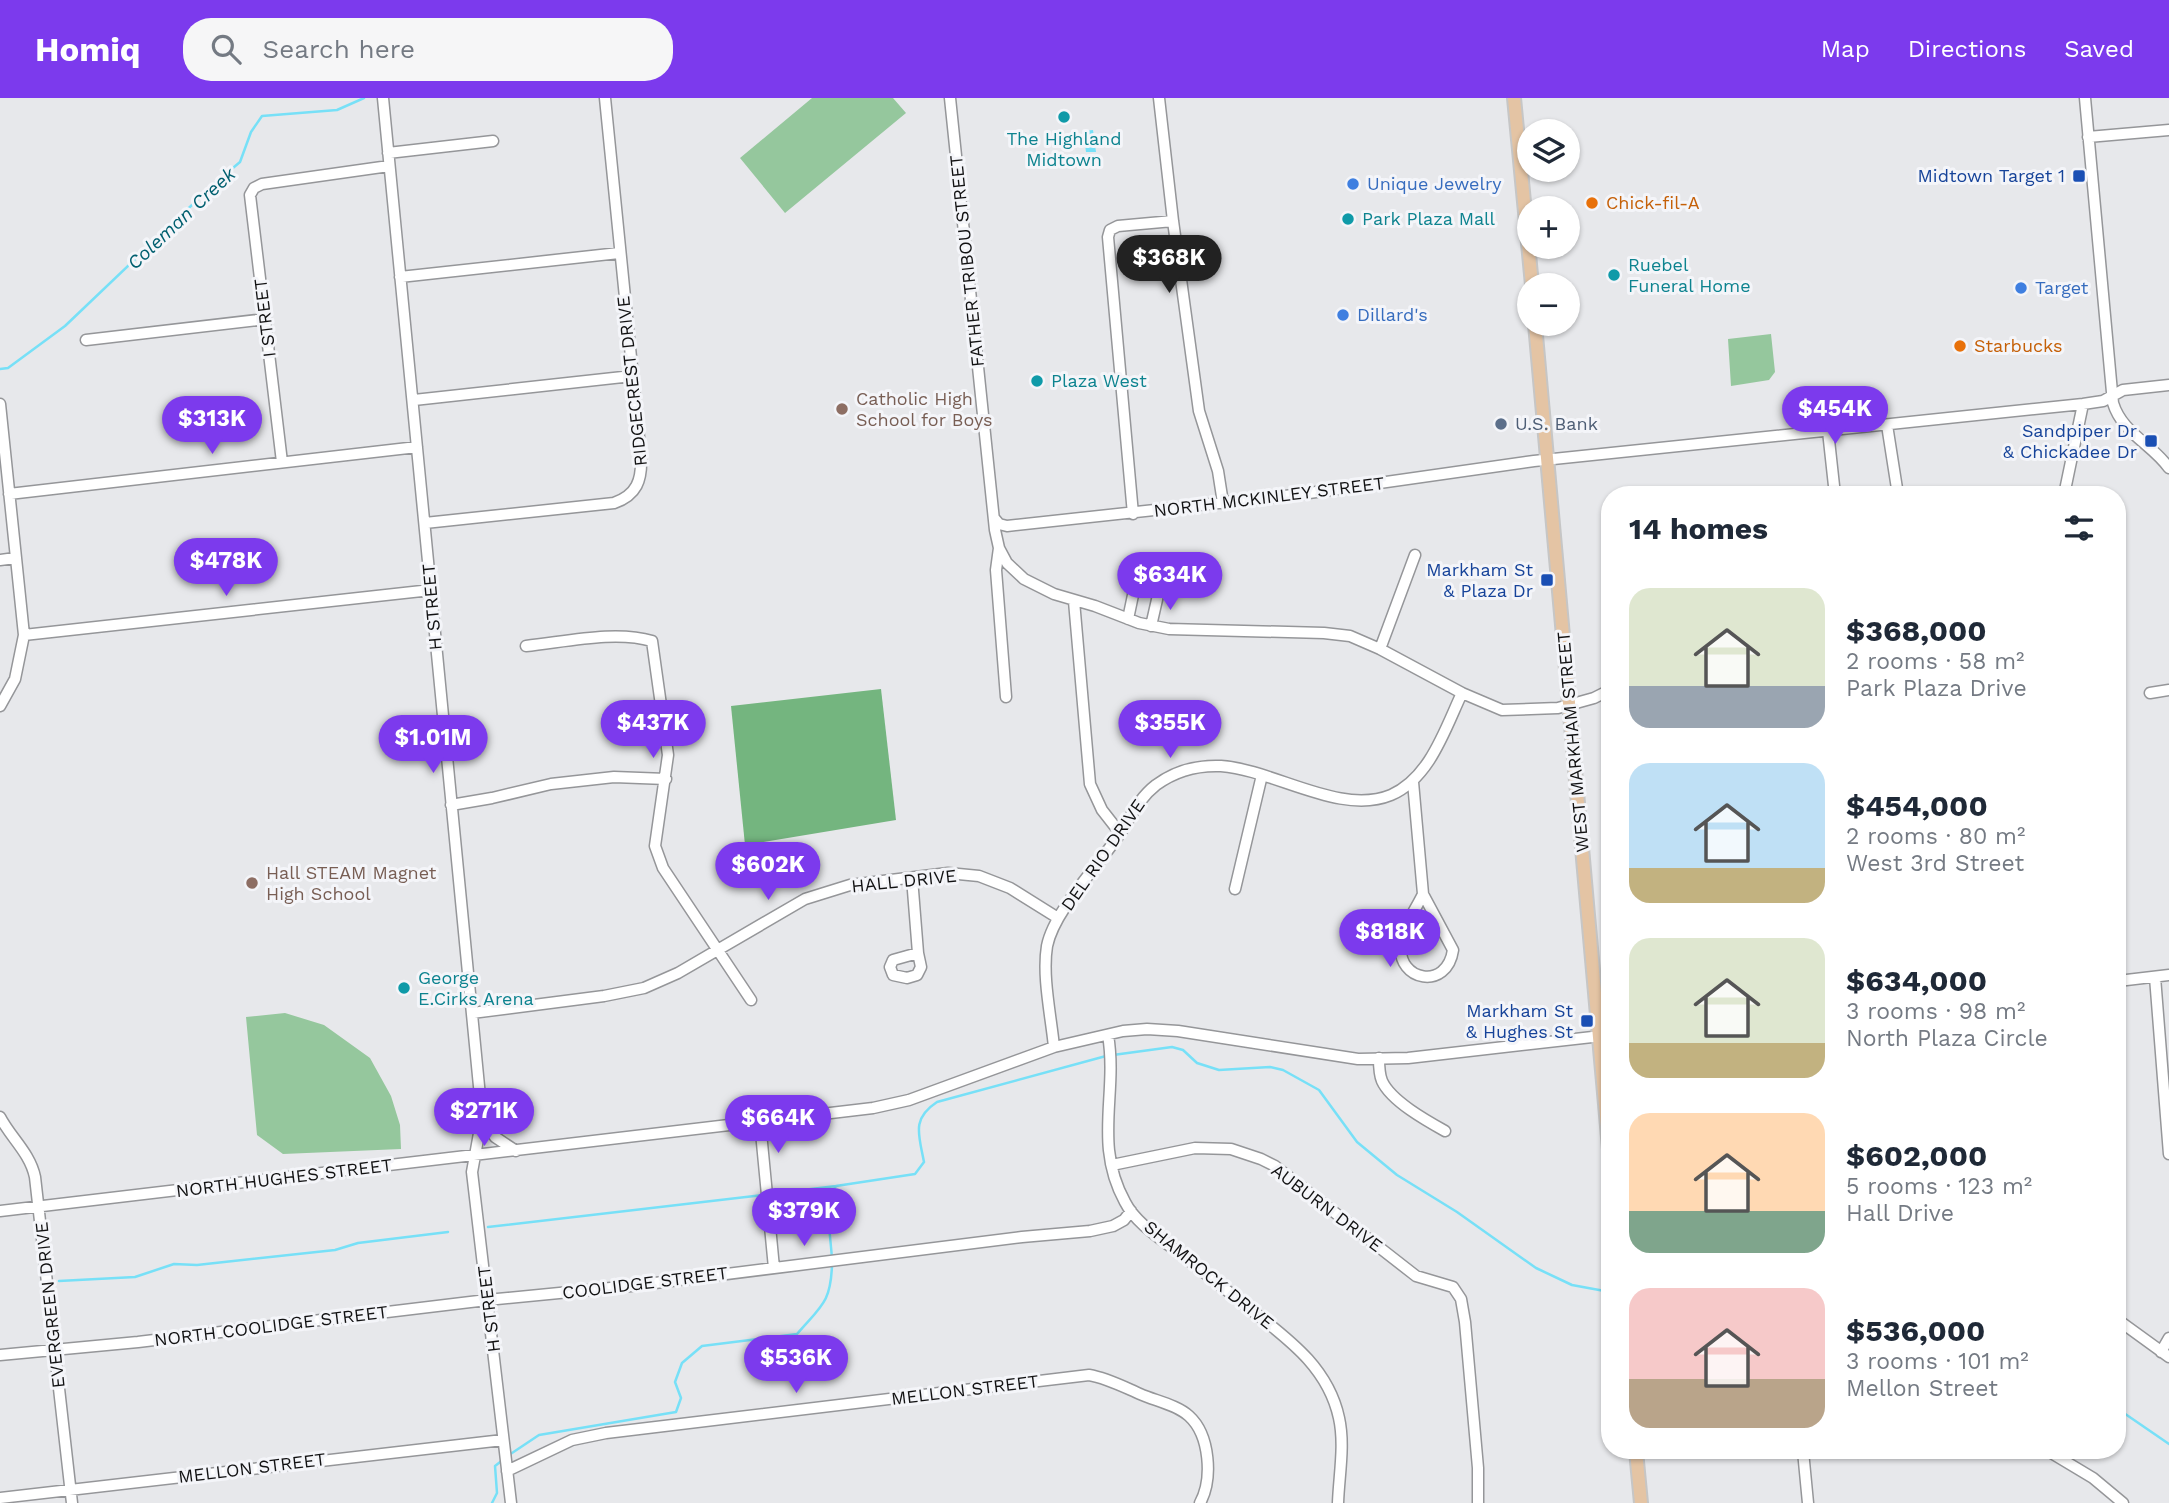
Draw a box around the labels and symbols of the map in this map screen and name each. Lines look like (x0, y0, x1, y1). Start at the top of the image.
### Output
marker: The Highland Midtown (1056, 109, 1072, 125)
place label: The Highland Midtown (1006, 128, 1122, 170)
street label: FATHER TRIBOU STREET (945, 154, 988, 368)
water label: Coleman Creek (122, 162, 241, 274)
place label: Midtown Target 1 (1917, 165, 2065, 186)
marker: Midtown Target 1 (2071, 168, 2087, 184)
place label: Unique Jewelry (1367, 173, 1502, 194)
marker: Unique Jewelry (1345, 176, 1361, 192)
place label: Chick-fil-A (1606, 192, 1700, 213)
marker: Chick-fil-A (1584, 195, 1600, 211)
place label: Park Plaza Mall (1362, 208, 1496, 229)
marker: Park Plaza Mall (1340, 211, 1356, 227)
pin: $368K (1120, 236, 1218, 295)
place label: Ruebel Funeral Home (1628, 254, 1751, 296)
marker: Ruebel Funeral Home (1606, 267, 1622, 283)
street label: I STREET (249, 277, 280, 359)
place label: Target (2035, 277, 2089, 298)
marker: Target (2013, 280, 2029, 296)
street label: RIDGECREST DRIVE (612, 295, 651, 467)
place label: Dillard's (1357, 304, 1428, 325)
marker: Dillard's (1335, 307, 1351, 323)
place label: Starbucks (1974, 335, 2063, 356)
marker: Starbucks (1952, 338, 1968, 354)
place label: Plaza West (1051, 370, 1147, 391)
marker: Plaza West (1029, 373, 1045, 389)
pin: $454K (1786, 386, 1884, 446)
place label: Catholic High School for Boys (856, 388, 993, 430)
pin: $313K (163, 396, 261, 456)
marker: Catholic High School for Boys (834, 401, 850, 417)
place label: U.S. Bank (1515, 413, 1598, 434)
marker: U.S. Bank (1493, 416, 1509, 432)
place label: Sandpiper Dr & Chickadee Dr (2003, 420, 2137, 462)
marker: Sandpiper Dr & Chickadee Dr (2143, 433, 2159, 449)
street label: NORTH MCKINLEY STREET (1152, 472, 1386, 521)
pin: $478K (177, 538, 275, 598)
pin: $634K (1121, 552, 1219, 612)
place label: Markham St & Plaza Dr (1426, 559, 1533, 601)
street label: H STREET (417, 563, 446, 651)
marker: Markham St & Plaza Dr (1539, 572, 1555, 588)
street label: WEST MARKHAM STREET (1552, 631, 1593, 853)
pin: $437K (604, 700, 702, 760)
pin: $355K (1121, 700, 1219, 760)
pin: $1.01M (376, 716, 490, 775)
street label: DEL RIO DRIVE (1056, 795, 1149, 914)
pin: $602K (719, 842, 817, 902)
place label: Hall STEAM Magnet High School (266, 862, 437, 904)
street label: HALL DRIVE (850, 865, 958, 896)
marker: Hall STEAM Magnet High School (244, 875, 260, 891)
pin: $818K (1341, 910, 1439, 969)
place label: George E.Cirks Arena (418, 967, 534, 1009)
marker: George E.Cirks Arena (396, 980, 412, 996)
place label: Markham St & Hughes St (1466, 1000, 1573, 1042)
marker: Markham St & Hughes St (1579, 1013, 1595, 1029)
pin: $271K (435, 1088, 533, 1148)
pin: $664K (729, 1096, 827, 1155)
street label: NORTH HUGHES STREET (175, 1154, 393, 1201)
street label: AUBURN DRIVE (1268, 1159, 1387, 1256)
pin: $379K (755, 1188, 853, 1248)
street label: SHAMROCK DRIVE (1140, 1216, 1278, 1333)
street label: EVERGREEN DRIVE (30, 1221, 69, 1389)
street label: COOLIDGE STREET (561, 1262, 729, 1303)
street label: H STREET (473, 1264, 504, 1354)
street label: NORTH COOLIDGE STREET (153, 1301, 389, 1350)
pin: $536K (747, 1336, 845, 1395)
street label: MELLON STREET (890, 1370, 1040, 1409)
street label: MELLON STREET (177, 1448, 327, 1487)

